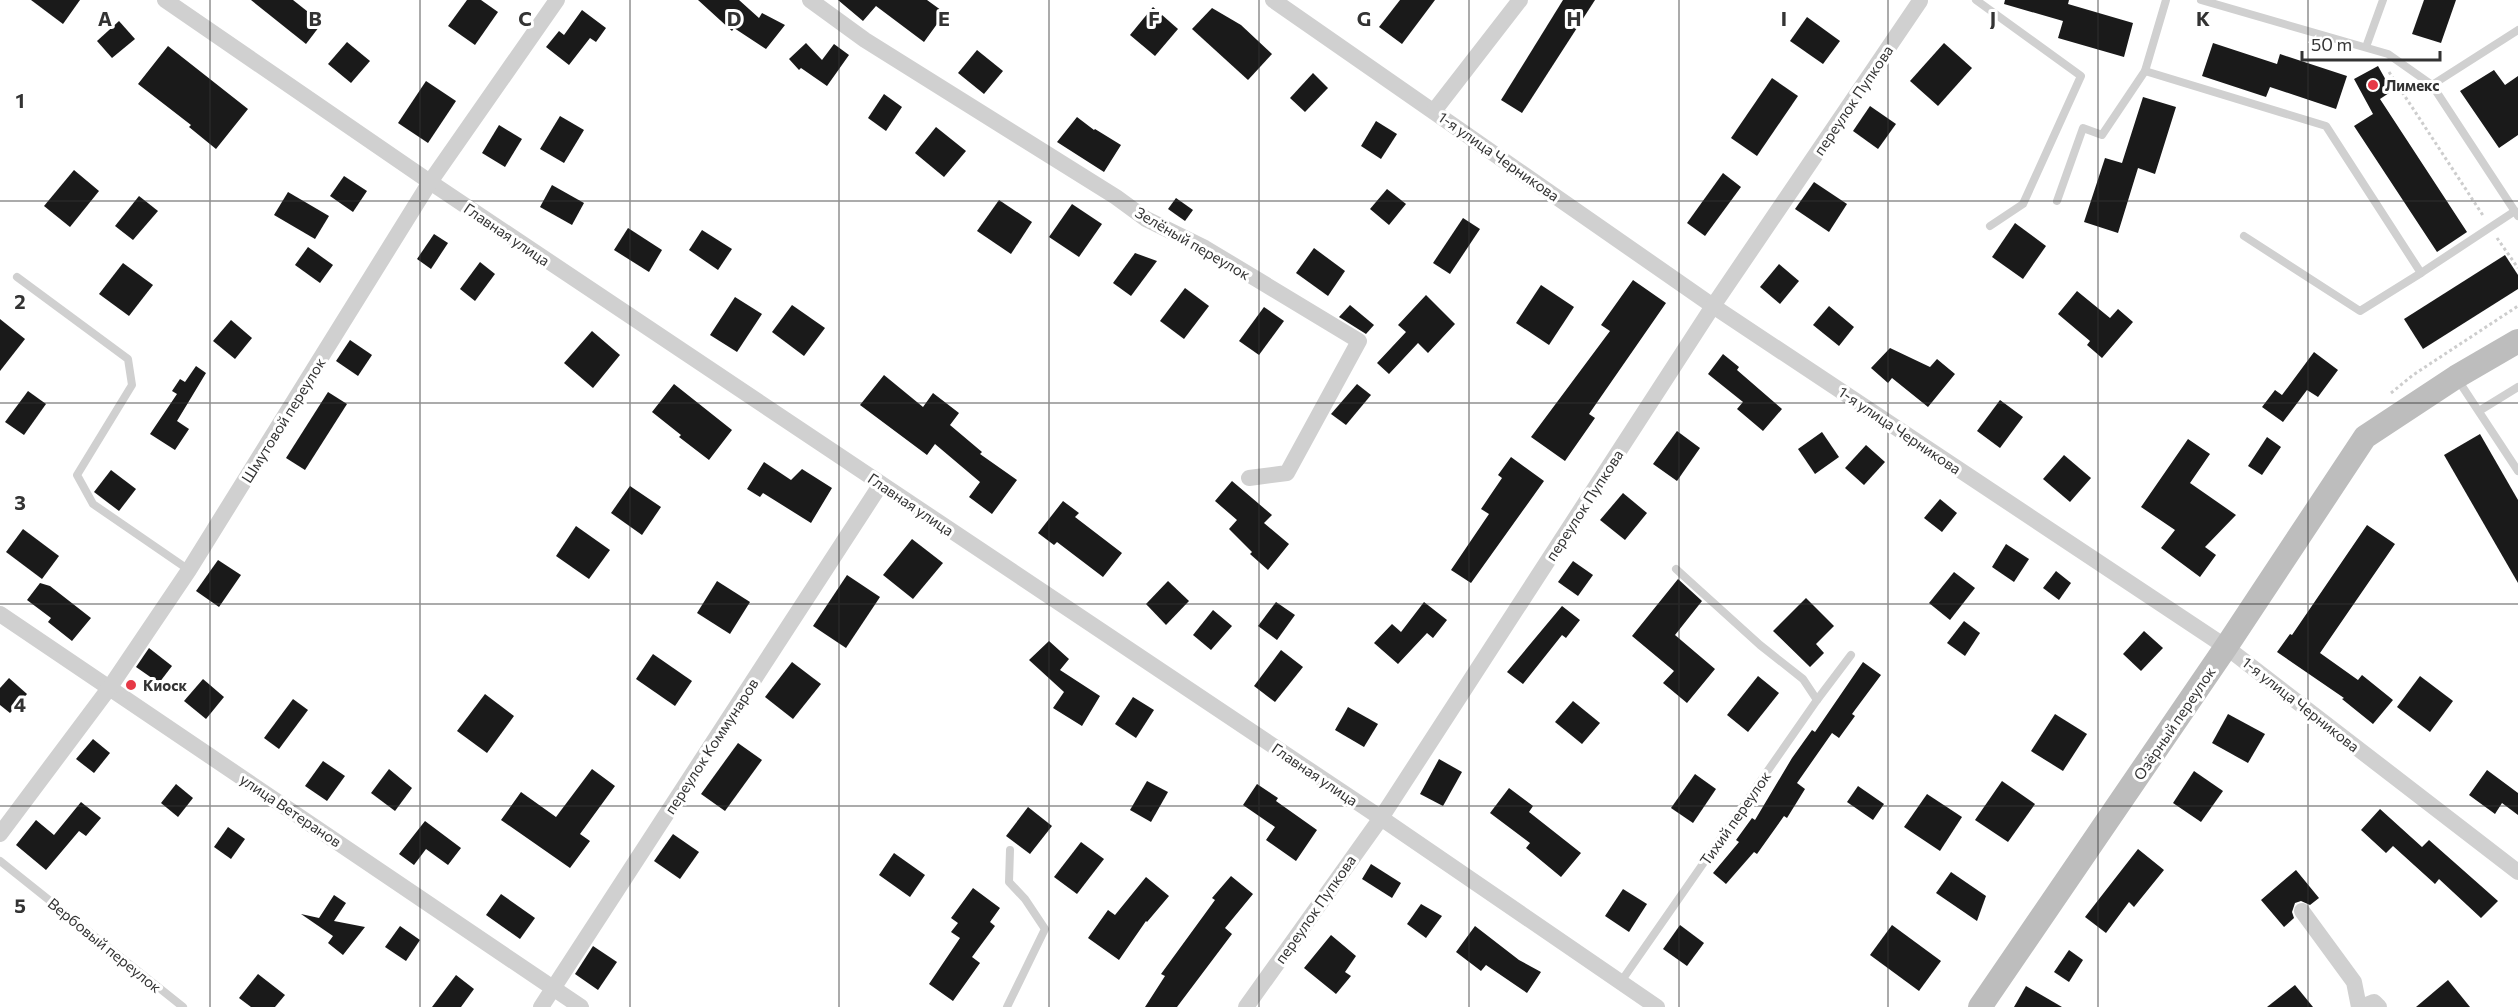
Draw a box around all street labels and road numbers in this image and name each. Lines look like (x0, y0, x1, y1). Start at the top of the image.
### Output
street label: переулок Пупкова (1810, 42, 1896, 158)
street label: 1-я улица Черникова (1435, 107, 1563, 205)
street label: Главная улица (461, 199, 553, 269)
street label: Зелёный переулок (1132, 203, 1254, 283)
street label: Шмутовой переулок (237, 354, 329, 486)
street label: 1-я улица Черникова (1835, 382, 1965, 478)
street label: переулок Пупкова (1541, 446, 1627, 564)
street label: Главная улица (865, 469, 957, 539)
street label: 1-я улица Черникова (2239, 653, 2363, 755)
street label: Озёрный переулок (2129, 663, 2219, 783)
street label: переулок Коммунаров (660, 675, 762, 817)
street label: Главная улица (1269, 739, 1361, 809)
street label: Тихий переулок (1696, 767, 1774, 869)
street label: улица Ветеранов (237, 769, 345, 851)
street label: переулок Пупкова (1271, 851, 1359, 967)
street label: Вербовый переулок (45, 894, 165, 996)

